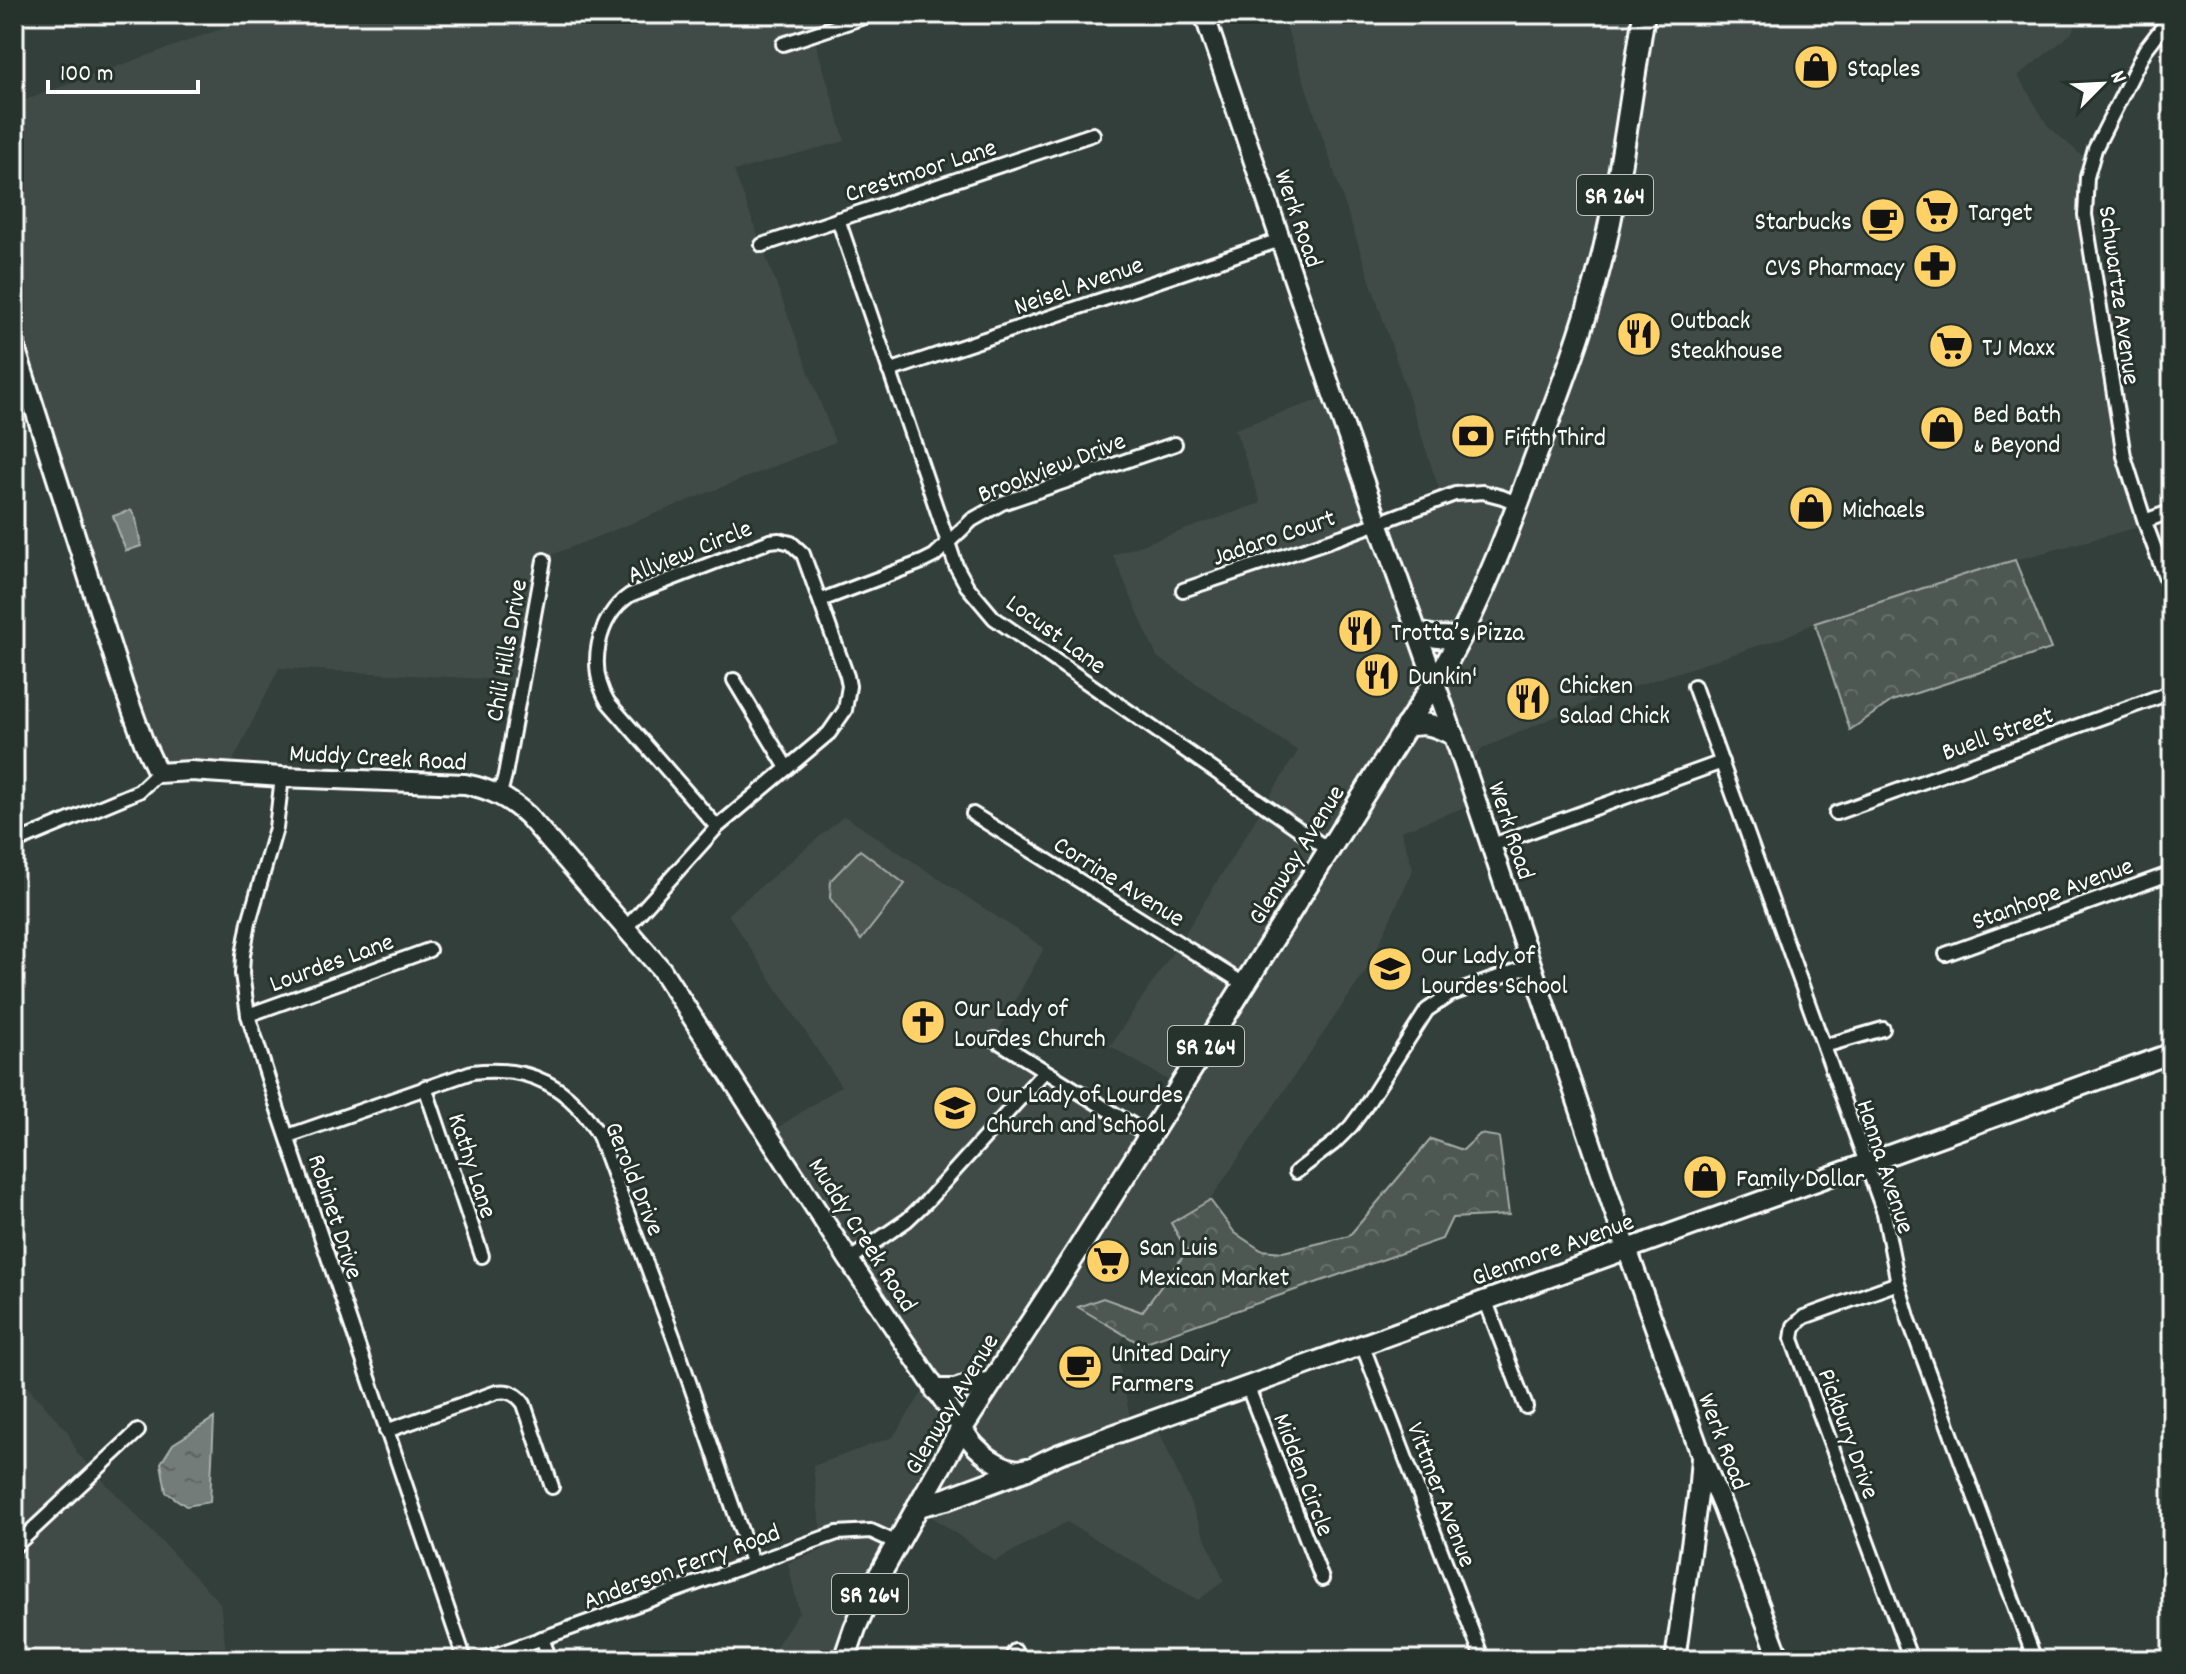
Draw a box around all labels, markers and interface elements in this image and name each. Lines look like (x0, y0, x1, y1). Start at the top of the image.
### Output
shop icon: Staples (1792, 43, 1840, 91)
scale bar (48, 44, 198, 94)
north arrow (2062, 44, 2142, 124)
place label: Staples (1847, 52, 1921, 89)
text: 100 m (60, 58, 113, 92)
text: N (2101, 66, 2133, 89)
street label: Crestmoor Lane (841, 130, 1002, 214)
street label: Werk Road (1263, 165, 1331, 273)
road number: SR 264 (1577, 175, 1653, 215)
supermarket icon: Target (1913, 187, 1961, 235)
cafe icon: Starbucks (1859, 196, 1907, 244)
place label: Target (1968, 196, 2033, 233)
street label: Schwartze Avenue (2087, 204, 2148, 387)
place label: Starbucks (1755, 205, 1852, 242)
pharmacy icon: CVS Pharmacy (1911, 242, 1959, 290)
street label: Neisel Avenue (1009, 248, 1149, 327)
place label: CVS Pharmacy (1765, 251, 1904, 288)
place label: Outback Steakhouse (1670, 304, 1782, 371)
restaurant icon: Outback Steakhouse (1615, 310, 1663, 358)
supermarket icon: TJ Maxx (1927, 322, 1975, 370)
place label: TJ Maxx (1982, 331, 2055, 368)
place label: Bed Bath & Beyond (1973, 398, 2061, 465)
shop icon: Bed Bath & Beyond (1918, 404, 1966, 452)
bank icon: Fifth Third (1449, 412, 1497, 460)
place label: Fifth Third (1504, 421, 1606, 458)
street label: Brookview Drive (973, 424, 1132, 514)
shop icon: Michaels (1787, 484, 1835, 532)
place label: Michaels (1842, 493, 1925, 530)
street label: Jadaro Court (1208, 501, 1341, 578)
street label: Allview Circle (622, 511, 758, 595)
street label: Chili Hills Drive (478, 577, 539, 725)
street label: Locust Lane (997, 587, 1113, 685)
restaurant icon: Trotta’s Pizza (1336, 607, 1384, 655)
place label: Trotta’s Pizza (1391, 616, 1525, 653)
restaurant icon: Dunkin' (1353, 651, 1401, 699)
place label: Dunkin' (1408, 660, 1477, 697)
place label: Chicken Salad Chick (1559, 669, 1670, 736)
restaurant icon: Chicken Salad Chick (1504, 675, 1552, 723)
street label: Buell Street (1937, 698, 2060, 773)
street label: Muddy Creek Road (288, 736, 468, 783)
street label: Werk Road (1476, 777, 1543, 885)
street label: Glenway Avenue (1240, 778, 1356, 933)
street label: Corrine Avenue (1045, 828, 1191, 938)
street label: Stanhope Avenue (1967, 849, 2139, 942)
street label: Lourdes Lane (265, 925, 400, 1004)
place label: Our Lady of Lourdes School (1421, 939, 1568, 1006)
school or university icon: Our Lady of Lourdes School (1366, 945, 1414, 993)
place label: Our Lady of Lourdes Church (954, 992, 1106, 1059)
church icon: Our Lady of Lourdes Church (899, 998, 947, 1046)
road number: SR 264 (1168, 1026, 1244, 1066)
place label: Our Lady of Lourdes Church and School (986, 1078, 1184, 1145)
school or university icon: Our Lady of Lourdes Church and School (931, 1084, 979, 1132)
street label: Hanna Avenue (1845, 1095, 1923, 1239)
street label: Kathy Lane (436, 1109, 505, 1223)
street label: Gerold Drive (593, 1117, 672, 1242)
street label: Robinet Drive (296, 1150, 371, 1284)
street label: Muddy Creek Road (797, 1151, 925, 1321)
shop icon: Family Dollar (1681, 1153, 1729, 1201)
place label: Family Dollar (1736, 1162, 1865, 1199)
street label: Glenmore Avenue (1467, 1205, 1640, 1298)
place label: San Luis Mexican Market (1139, 1231, 1290, 1298)
supermarket icon: San Luis Mexican Market (1084, 1237, 1132, 1285)
street label: Glenway Avenue (896, 1327, 1010, 1483)
place label: United Dairy Farmers (1111, 1337, 1230, 1404)
cafe icon: United Dairy Farmers (1056, 1343, 1104, 1391)
street label: Pickbury Drive (1806, 1364, 1887, 1505)
street label: Werk Road (1686, 1388, 1757, 1496)
street label: Midden Circle (1261, 1408, 1342, 1542)
street label: Vittmer Avenue (1395, 1417, 1484, 1573)
street label: Anderson Ferry Road (578, 1515, 786, 1621)
road number: SR 264 (832, 1574, 908, 1614)

